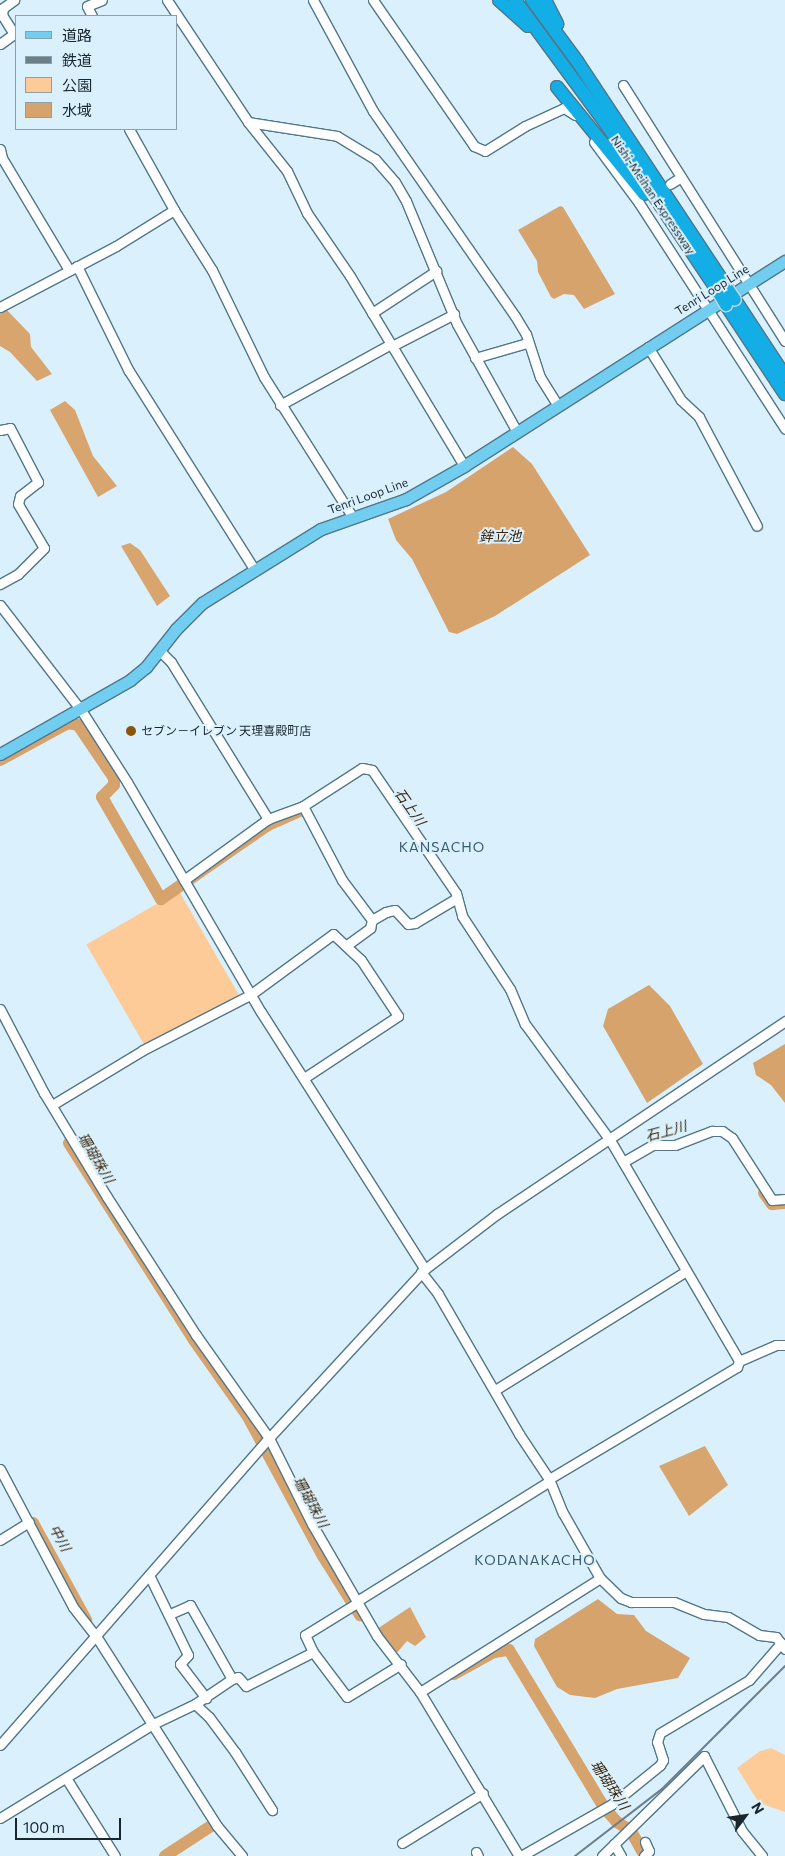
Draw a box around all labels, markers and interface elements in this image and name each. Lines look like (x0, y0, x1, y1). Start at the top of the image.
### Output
legend (15, 15, 178, 130)
text: 道路 (62, 26, 92, 44)
text: 鉄道 (62, 51, 92, 69)
text: 公園 (62, 76, 92, 94)
text: 水域 (62, 101, 92, 119)
street label: Nishi-Meihan Expressway (608, 133, 698, 257)
street label: Tenri Loop Line (673, 262, 751, 318)
street label: Tenri Loop Line (326, 475, 410, 517)
water label: 鉾立池 (479, 528, 521, 544)
place label: セブン－イレブン 天理喜殿町店 (141, 724, 311, 738)
marker: セブン－イレブン 天理喜殿町店 (125, 725, 137, 737)
water label: 石上川 (391, 785, 429, 829)
district label: KANSACHO (398, 839, 486, 855)
water label: 石上川 (644, 1117, 688, 1145)
water label: 珊瑚珠川 (74, 1130, 118, 1186)
water label: 珊瑚珠川 (290, 1473, 332, 1531)
water label: 中川 (46, 1522, 74, 1554)
district label: KODANAKACHO (473, 1552, 597, 1568)
water label: 珊瑚珠川 (587, 1757, 633, 1813)
north arrow (720, 1791, 770, 1841)
text: N (748, 1799, 768, 1817)
scale bar (18, 1808, 124, 1840)
text: 100 m (23, 1818, 65, 1836)

